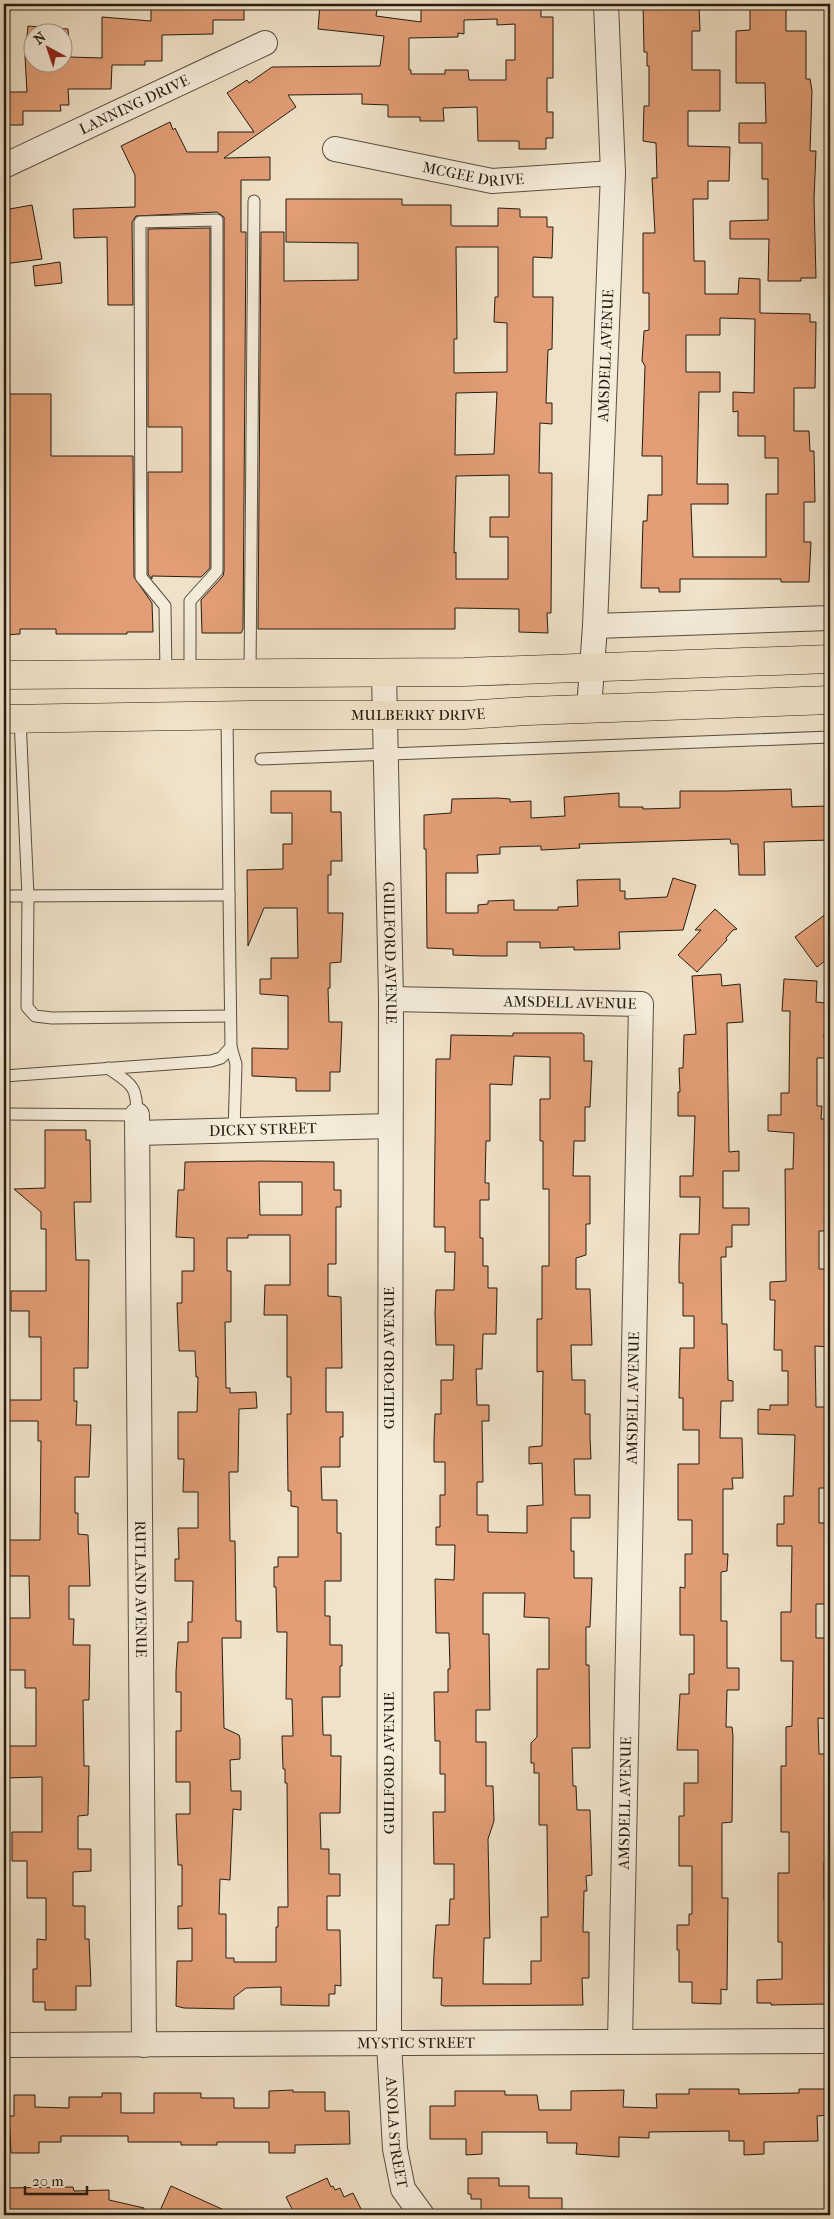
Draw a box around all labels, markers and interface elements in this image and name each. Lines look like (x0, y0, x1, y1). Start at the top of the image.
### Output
north arrow (22, 22, 72, 72)
text: N (30, 28, 50, 48)
street label: LANNING DRIVE (76, 71, 192, 138)
street label: MCGEE DRIVE (421, 158, 525, 190)
street label: AMSDELL AVENUE (594, 289, 617, 423)
street label: MULBERRY DRIVE (351, 705, 486, 724)
street label: GUILFORD AVENUE (379, 882, 400, 1024)
street label: AMSDELL AVENUE (502, 992, 637, 1013)
street label: DICKY STREET (209, 1119, 318, 1140)
street label: GUILFORD AVENUE (380, 1287, 398, 1429)
street label: AMSDELL AVENUE (623, 1331, 643, 1466)
street label: RUTLAND AVENUE (131, 1520, 150, 1658)
street label: GUILFORD AVENUE (380, 1692, 398, 1834)
street label: AMSDELL AVENUE (615, 1736, 635, 1871)
street label: MYSTIC STREET (357, 2034, 476, 2052)
street label: ANOLA STREET (382, 2075, 412, 2191)
scale bar (25, 2164, 88, 2196)
text: 20 m (32, 2172, 64, 2190)

